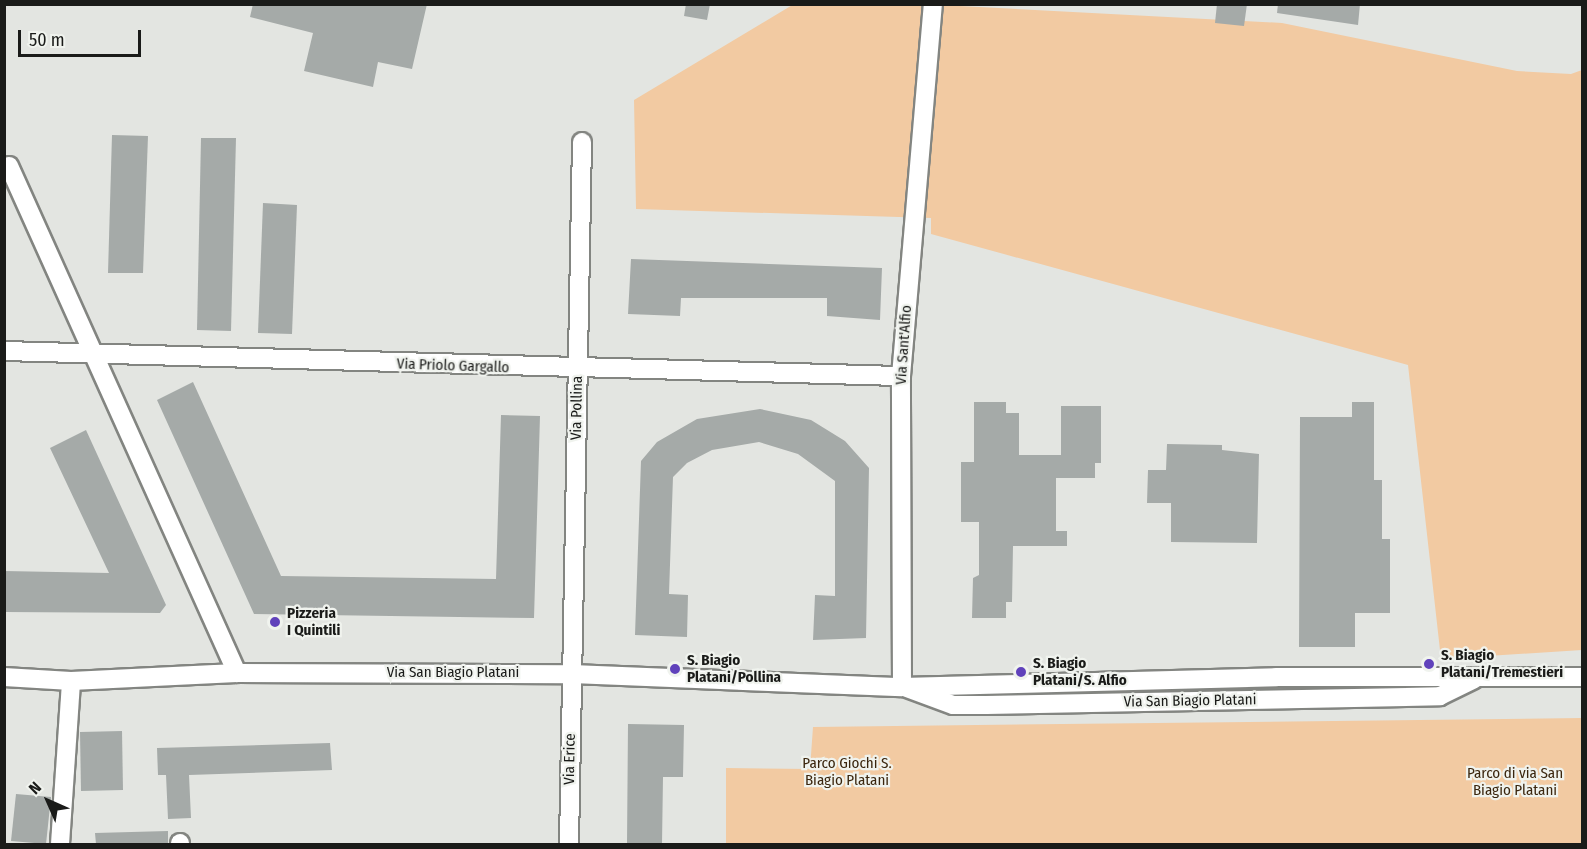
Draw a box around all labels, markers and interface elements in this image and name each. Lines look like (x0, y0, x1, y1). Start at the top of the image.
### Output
scale bar (21, 18, 144, 56)
text: 50 m (29, 29, 65, 51)
street label: Via Sant'Alfio (892, 305, 916, 385)
street label: Via Priolo Gargallo (396, 355, 510, 377)
street label: Via Pollina (567, 376, 587, 440)
place label: Pizzeria I Quintili (287, 604, 340, 639)
marker: Pizzeria I Quintili (268, 615, 282, 629)
place label: S. Biagio Platani/Tremestieri (1441, 646, 1563, 681)
place label: S. Biagio Platani/Pollina (687, 651, 781, 686)
place label: S. Biagio Platani/S. Alfio (1033, 654, 1127, 689)
marker: S. Biagio Platani/Tremestieri (1422, 657, 1436, 671)
marker: S. Biagio Platani/Pollina (668, 662, 682, 676)
street label: Via San Biagio Platani (387, 664, 519, 682)
marker: S. Biagio Platani/S. Alfio (1014, 665, 1028, 679)
street label: Via San Biagio Platani (1124, 691, 1256, 711)
street label: Via Erice (561, 733, 579, 785)
park label: Parco Giochi S. Biagio Platani (802, 754, 892, 789)
park label: Parco di via San Biagio Platani (1467, 764, 1563, 799)
north arrow (18, 771, 78, 831)
text: N (25, 778, 45, 798)

